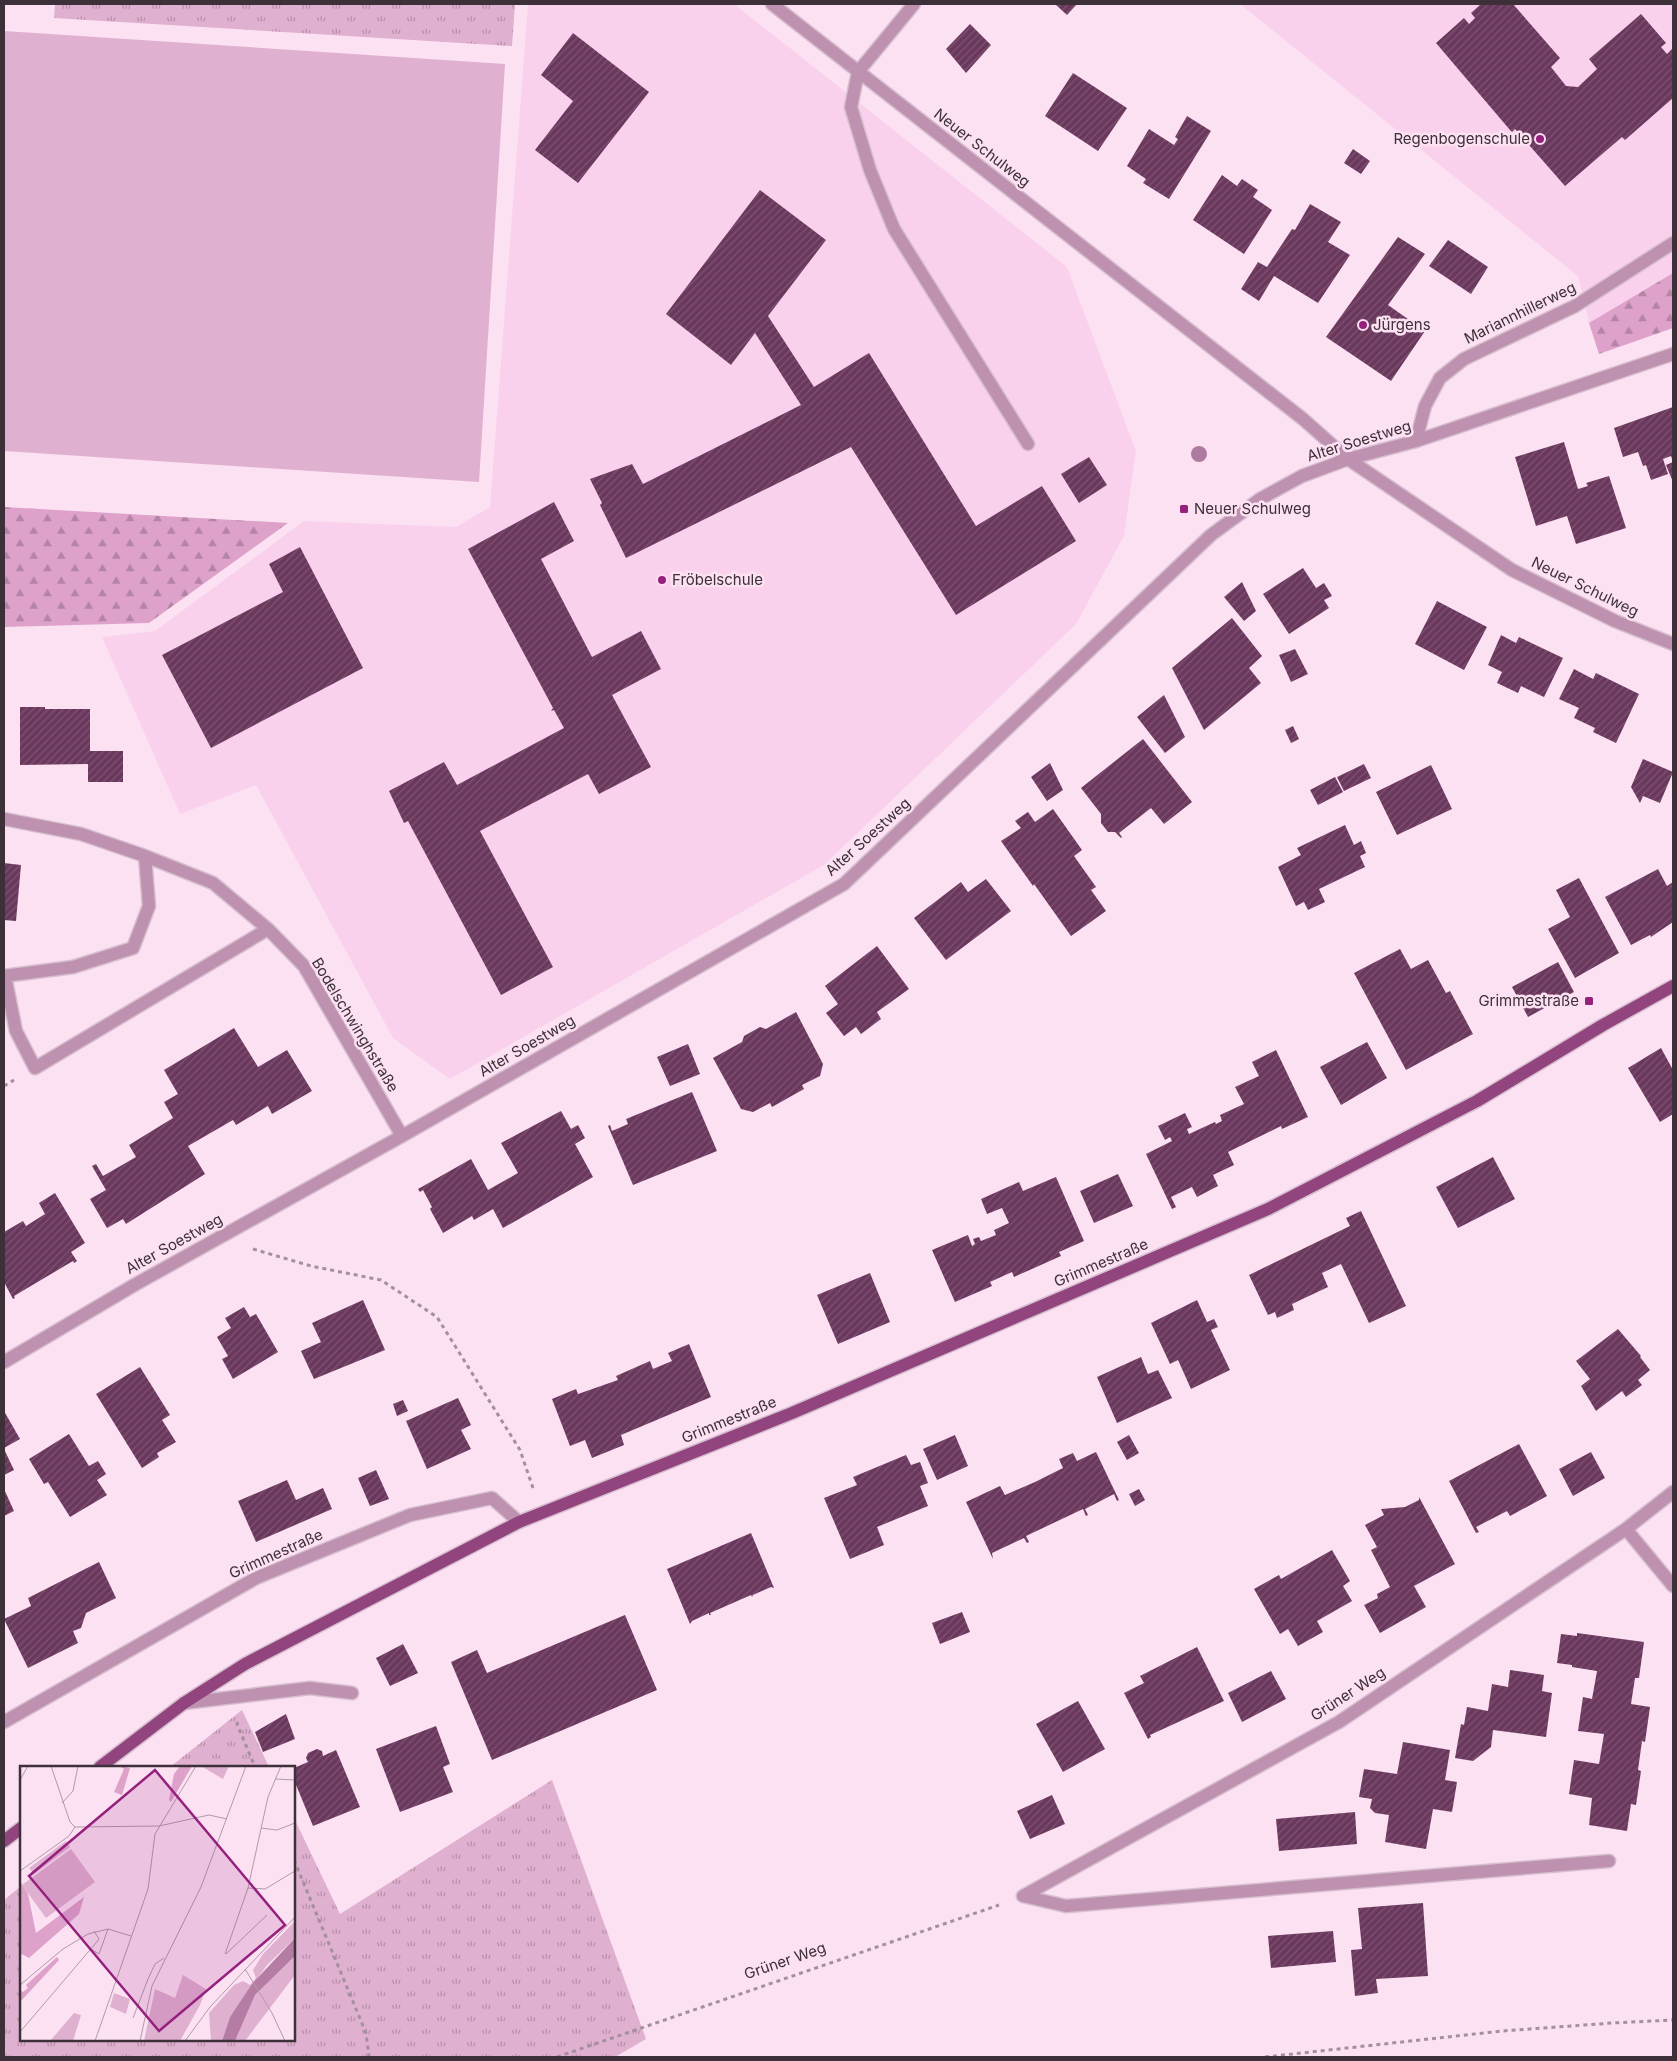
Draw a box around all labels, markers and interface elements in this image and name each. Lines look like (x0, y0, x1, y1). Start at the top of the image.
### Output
street label: Neuer Schulweg (930, 104, 1034, 191)
place label: Regenbogenschule (1393, 129, 1530, 148)
marker: Regenbogenschule (1534, 133, 1546, 145)
street label: Mariannhillerweg (1461, 277, 1579, 348)
place label: Jürgens (1373, 315, 1431, 334)
marker: Jürgens (1357, 319, 1369, 331)
street label: Alter Soestweg (1304, 416, 1413, 465)
place label: Neuer Schulweg (1194, 499, 1311, 518)
marker: Neuer Schulweg (1178, 503, 1190, 515)
street label: Neuer Schulweg (1528, 552, 1642, 621)
place label: Fröbelschule (672, 570, 763, 589)
marker: Fröbelschule (656, 574, 668, 586)
street label: Alter Soestweg (821, 793, 914, 880)
street label: Bodelschwinghstraße (308, 954, 403, 1095)
place label: Grimmestraße (1478, 991, 1579, 1010)
marker: Grimmestraße (1583, 995, 1595, 1007)
street label: Alter Soestweg (475, 1010, 578, 1081)
street label: Alter Soestweg (122, 1209, 226, 1278)
street label: Grimmestraße (1051, 1234, 1151, 1291)
street label: Grimmestraße (679, 1392, 779, 1447)
street label: Grimmestraße (226, 1524, 326, 1583)
street label: Grüner Weg (1307, 1662, 1389, 1725)
inset map (20, 1766, 295, 2041)
street label: Grüner Weg (741, 1938, 828, 1983)

